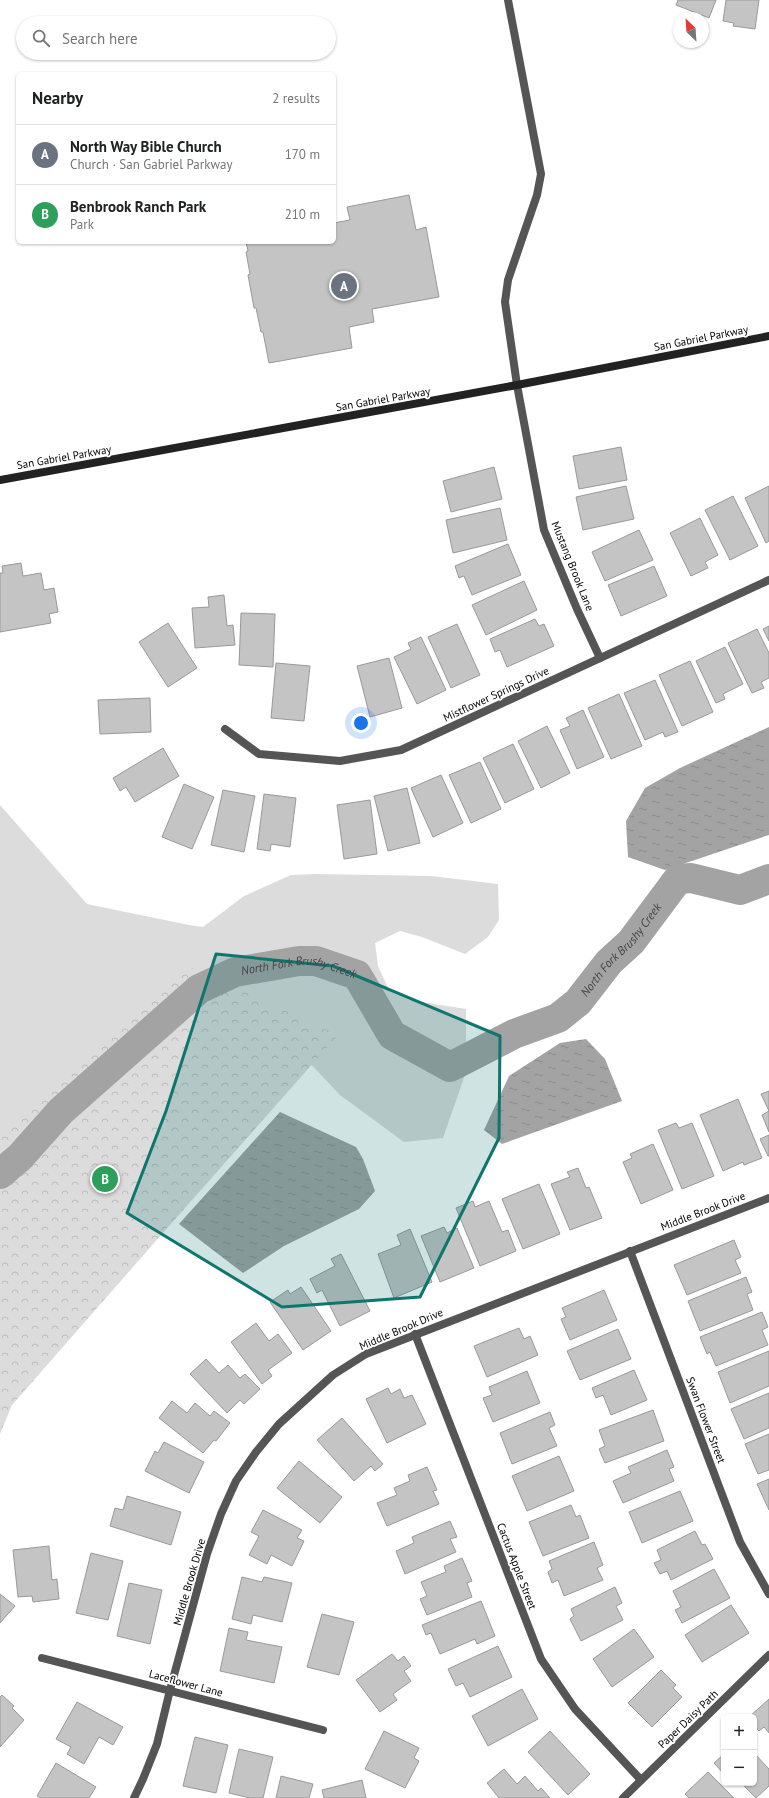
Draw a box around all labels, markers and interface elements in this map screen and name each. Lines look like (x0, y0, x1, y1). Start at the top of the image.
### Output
north arrow (673, 12, 709, 48)
search box (16, 16, 336, 60)
icon: search (30, 27, 52, 49)
text: Search here (62, 29, 138, 48)
text: Nearby (32, 87, 83, 109)
text: 2 results (272, 90, 320, 107)
text: North Way Bible Church (70, 137, 222, 156)
text: A (41, 146, 49, 163)
text: 170 m (285, 146, 320, 163)
text: Church · San Gabriel Parkway (70, 156, 232, 173)
text: Benbrook Ranch Park (70, 197, 206, 216)
text: B (41, 206, 49, 223)
text: 210 m (285, 206, 320, 223)
text: Park (70, 216, 94, 233)
pin: A (331, 271, 357, 301)
street label: San Gabriel Parkway (653, 322, 750, 354)
street label: San Gabriel Parkway (335, 384, 432, 414)
street label: San Gabriel Parkway (16, 442, 113, 472)
street label: Mustang Brook Lane (549, 519, 598, 613)
street label: Mistflower Springs Drive (441, 663, 551, 725)
your location (351, 713, 371, 733)
water label: North Fork Brushy Creek (577, 900, 665, 999)
water label: North Fork Brushy Creek (240, 953, 359, 981)
pin: B (92, 1164, 118, 1194)
street label: Middle Brook Drive (659, 1188, 748, 1234)
street label: Middle Brook Drive (357, 1305, 445, 1353)
street label: Swan Flower Street (683, 1375, 729, 1465)
street label: Cactus Apple Street (494, 1521, 540, 1611)
street label: Middle Brook Drive (170, 1537, 208, 1627)
street label: Laceflower Lane (147, 1666, 225, 1700)
street label: Paper Daisy Path (655, 1687, 721, 1751)
map controls (721, 1714, 757, 1786)
button: + (721, 1714, 757, 1750)
button: − (721, 1750, 757, 1786)

